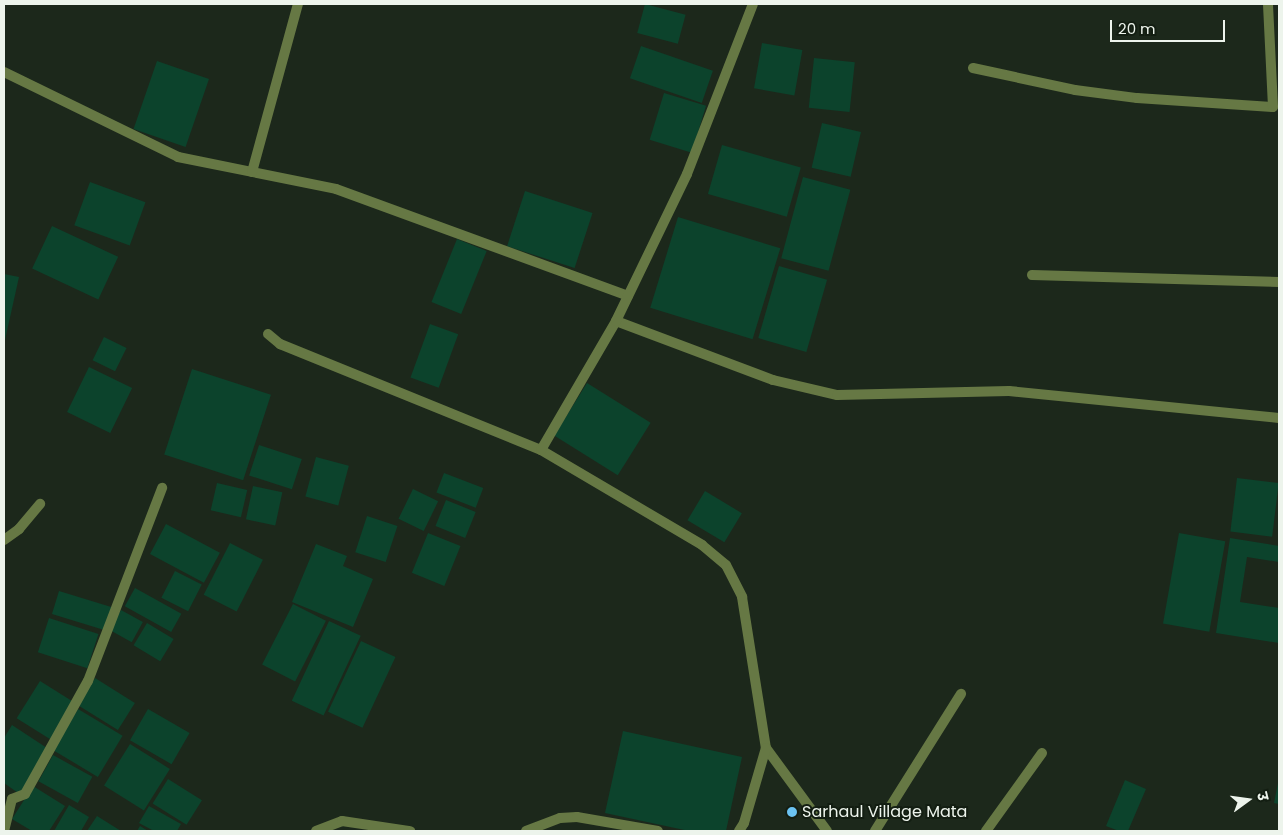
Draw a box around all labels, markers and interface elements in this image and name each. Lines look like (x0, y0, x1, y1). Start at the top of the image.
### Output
scale bar (1113, 10, 1228, 42)
text: 20 m (1118, 18, 1156, 39)
north arrow (1223, 775, 1273, 825)
text: उ (1252, 790, 1273, 803)
place label: Sarhaul Village Mata (802, 802, 967, 822)
marker: Sarhaul Village Mata (786, 806, 798, 818)

